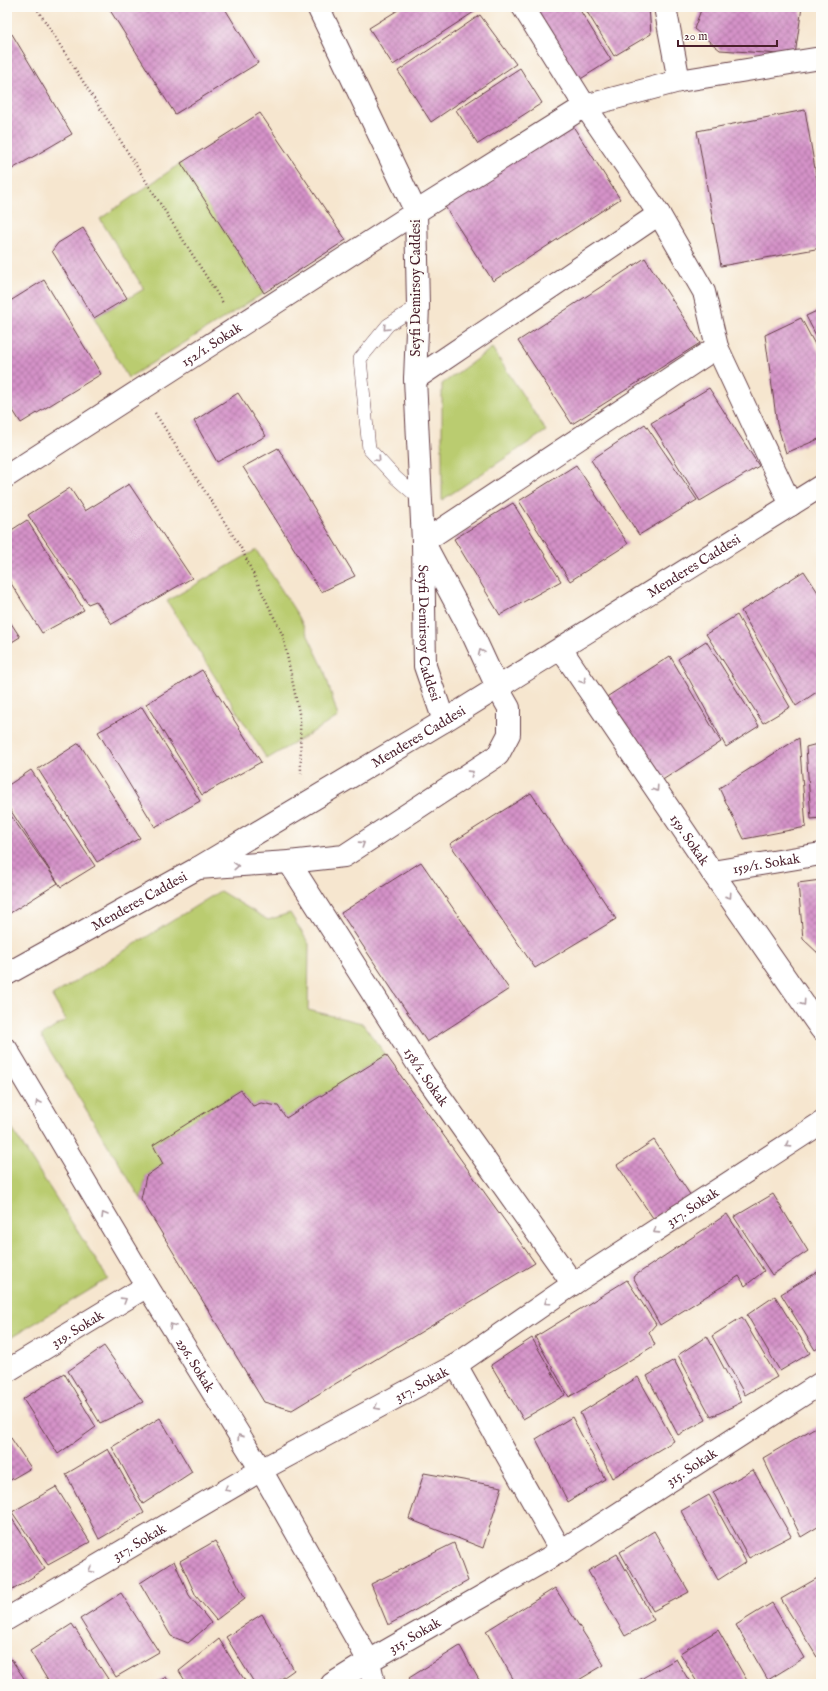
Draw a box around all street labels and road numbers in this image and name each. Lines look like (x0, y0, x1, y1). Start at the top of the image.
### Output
street label: Seyfi Demirsoy Caddesi (407, 219, 425, 357)
street label: 152/1. Sokak (178, 319, 246, 371)
street label: Menderes Caddesi (644, 530, 744, 602)
street label: Seyfi Demirsoy Caddesi (413, 565, 444, 704)
street label: Menderes Caddesi (368, 702, 469, 772)
street label: 159. Sokak (665, 811, 713, 870)
street label: 159/1. Sokak (731, 850, 802, 878)
street label: Menderes Caddesi (89, 868, 191, 935)
street label: 158/1. Sokak (399, 1044, 453, 1111)
street label: 317. Sokak (663, 1184, 723, 1231)
street label: 319. Sokak (48, 1306, 108, 1352)
street label: 296. Sokak (171, 1335, 219, 1396)
street label: 317. Sokak (392, 1362, 452, 1406)
street label: 315. Sokak (663, 1444, 721, 1491)
street label: 317. Sokak (110, 1520, 170, 1565)
street label: 315. Sokak (386, 1613, 445, 1658)

